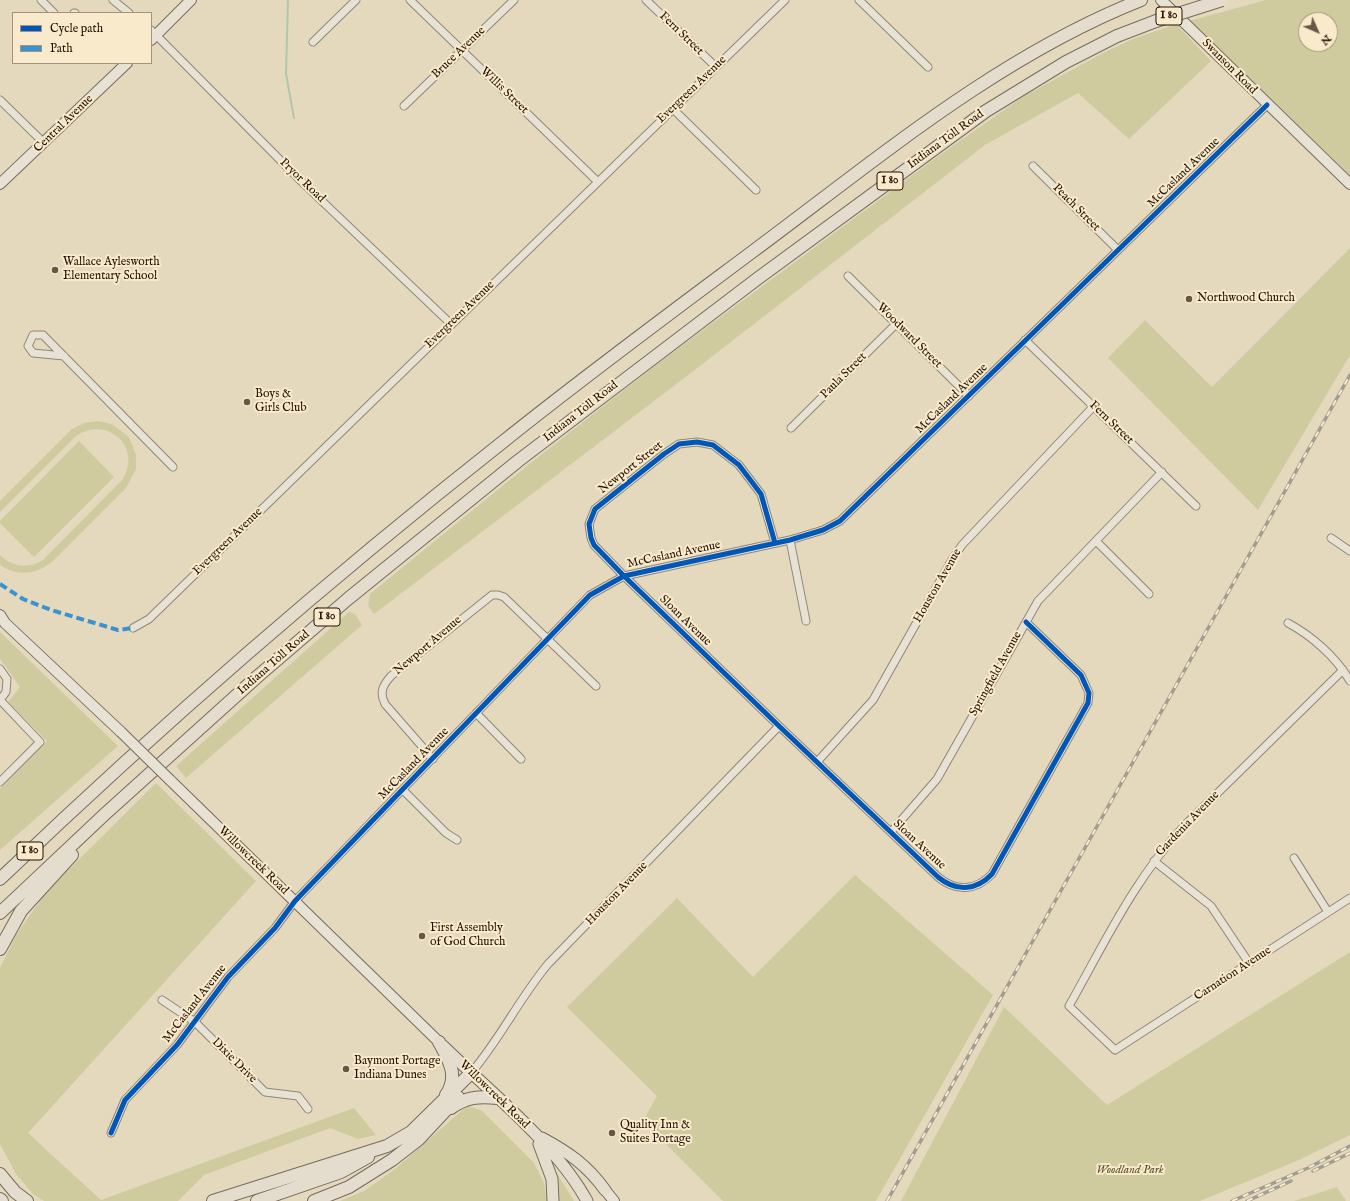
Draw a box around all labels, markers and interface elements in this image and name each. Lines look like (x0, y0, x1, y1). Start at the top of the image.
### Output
road number: I 80 (1156, 7, 1182, 25)
street label: Fern Street (656, 9, 706, 59)
legend (12, 12, 152, 64)
north arrow (1298, 12, 1338, 52)
text: Cycle path (50, 21, 103, 36)
street label: Bruce Avenue (429, 24, 489, 82)
text: N (1317, 31, 1334, 48)
street label: Swanson Road (1198, 36, 1260, 98)
text: Path (50, 41, 73, 56)
street label: Evergreen Avenue (654, 53, 730, 127)
street label: Willis Street (477, 65, 531, 117)
street label: Central Avenue (31, 92, 97, 156)
street label: Indiana Toll Road (905, 107, 987, 173)
street label: McCasland Avenue (1145, 135, 1223, 211)
street label: Pryor Road (276, 156, 328, 206)
road number: I 80 (877, 172, 903, 190)
street label: Peach Street (1049, 181, 1103, 235)
place label: Wallace Aylesworth Elementary School (63, 256, 160, 284)
marker: Wallace Aylesworth Elementary School (50, 265, 60, 275)
street label: Evergreen Avenue (422, 278, 498, 352)
place label: Northwood Church (1197, 292, 1295, 306)
marker: Northwood Church (1184, 294, 1194, 304)
street label: Woodward Street (873, 300, 945, 372)
street label: Paula Street (818, 350, 870, 402)
street label: McCasland Avenue (913, 361, 991, 437)
street label: Indiana Toll Road (541, 378, 621, 446)
place label: Boys & Girls Club (255, 388, 307, 416)
marker: Boys & Girls Club (242, 397, 252, 407)
street label: Fern Street (1086, 398, 1136, 448)
street label: Newport Street (596, 439, 666, 497)
street label: Evergreen Avenue (190, 505, 266, 579)
street label: McCasland Avenue (626, 538, 722, 572)
street label: Houston Avenue (911, 546, 965, 626)
street label: Sloan Avenue (656, 593, 714, 649)
road number: I 80 (314, 608, 340, 626)
street label: Newport Avenue (391, 613, 465, 679)
street label: Indiana Toll Road (235, 628, 313, 698)
street label: Springfield Avenue (967, 629, 1025, 719)
street label: McCasland Avenue (376, 725, 452, 803)
street label: Gardenia Avenue (1153, 788, 1223, 860)
street label: Sloan Avenue (890, 817, 948, 873)
street label: Willowcreek Road (215, 824, 291, 898)
road number: I 80 (17, 842, 43, 860)
street label: Houston Avenue (583, 859, 651, 929)
place label: First Assembly of God Church (430, 922, 505, 950)
marker: First Assembly of God Church (417, 931, 427, 941)
street label: Carnation Avenue (1192, 944, 1274, 1004)
street label: McCasland Avenue (160, 962, 230, 1046)
street label: Dixie Drive (208, 1035, 260, 1087)
place label: Baymont Portage Indiana Dunes (354, 1055, 441, 1083)
street label: Willowcreek Road (456, 1058, 532, 1132)
marker: Baymont Portage Indiana Dunes (341, 1064, 351, 1074)
place label: Quality Inn & Suites Portage (620, 1119, 691, 1147)
marker: Quality Inn & Suites Portage (607, 1128, 617, 1138)
park label: Woodland Park (1096, 1164, 1164, 1178)

